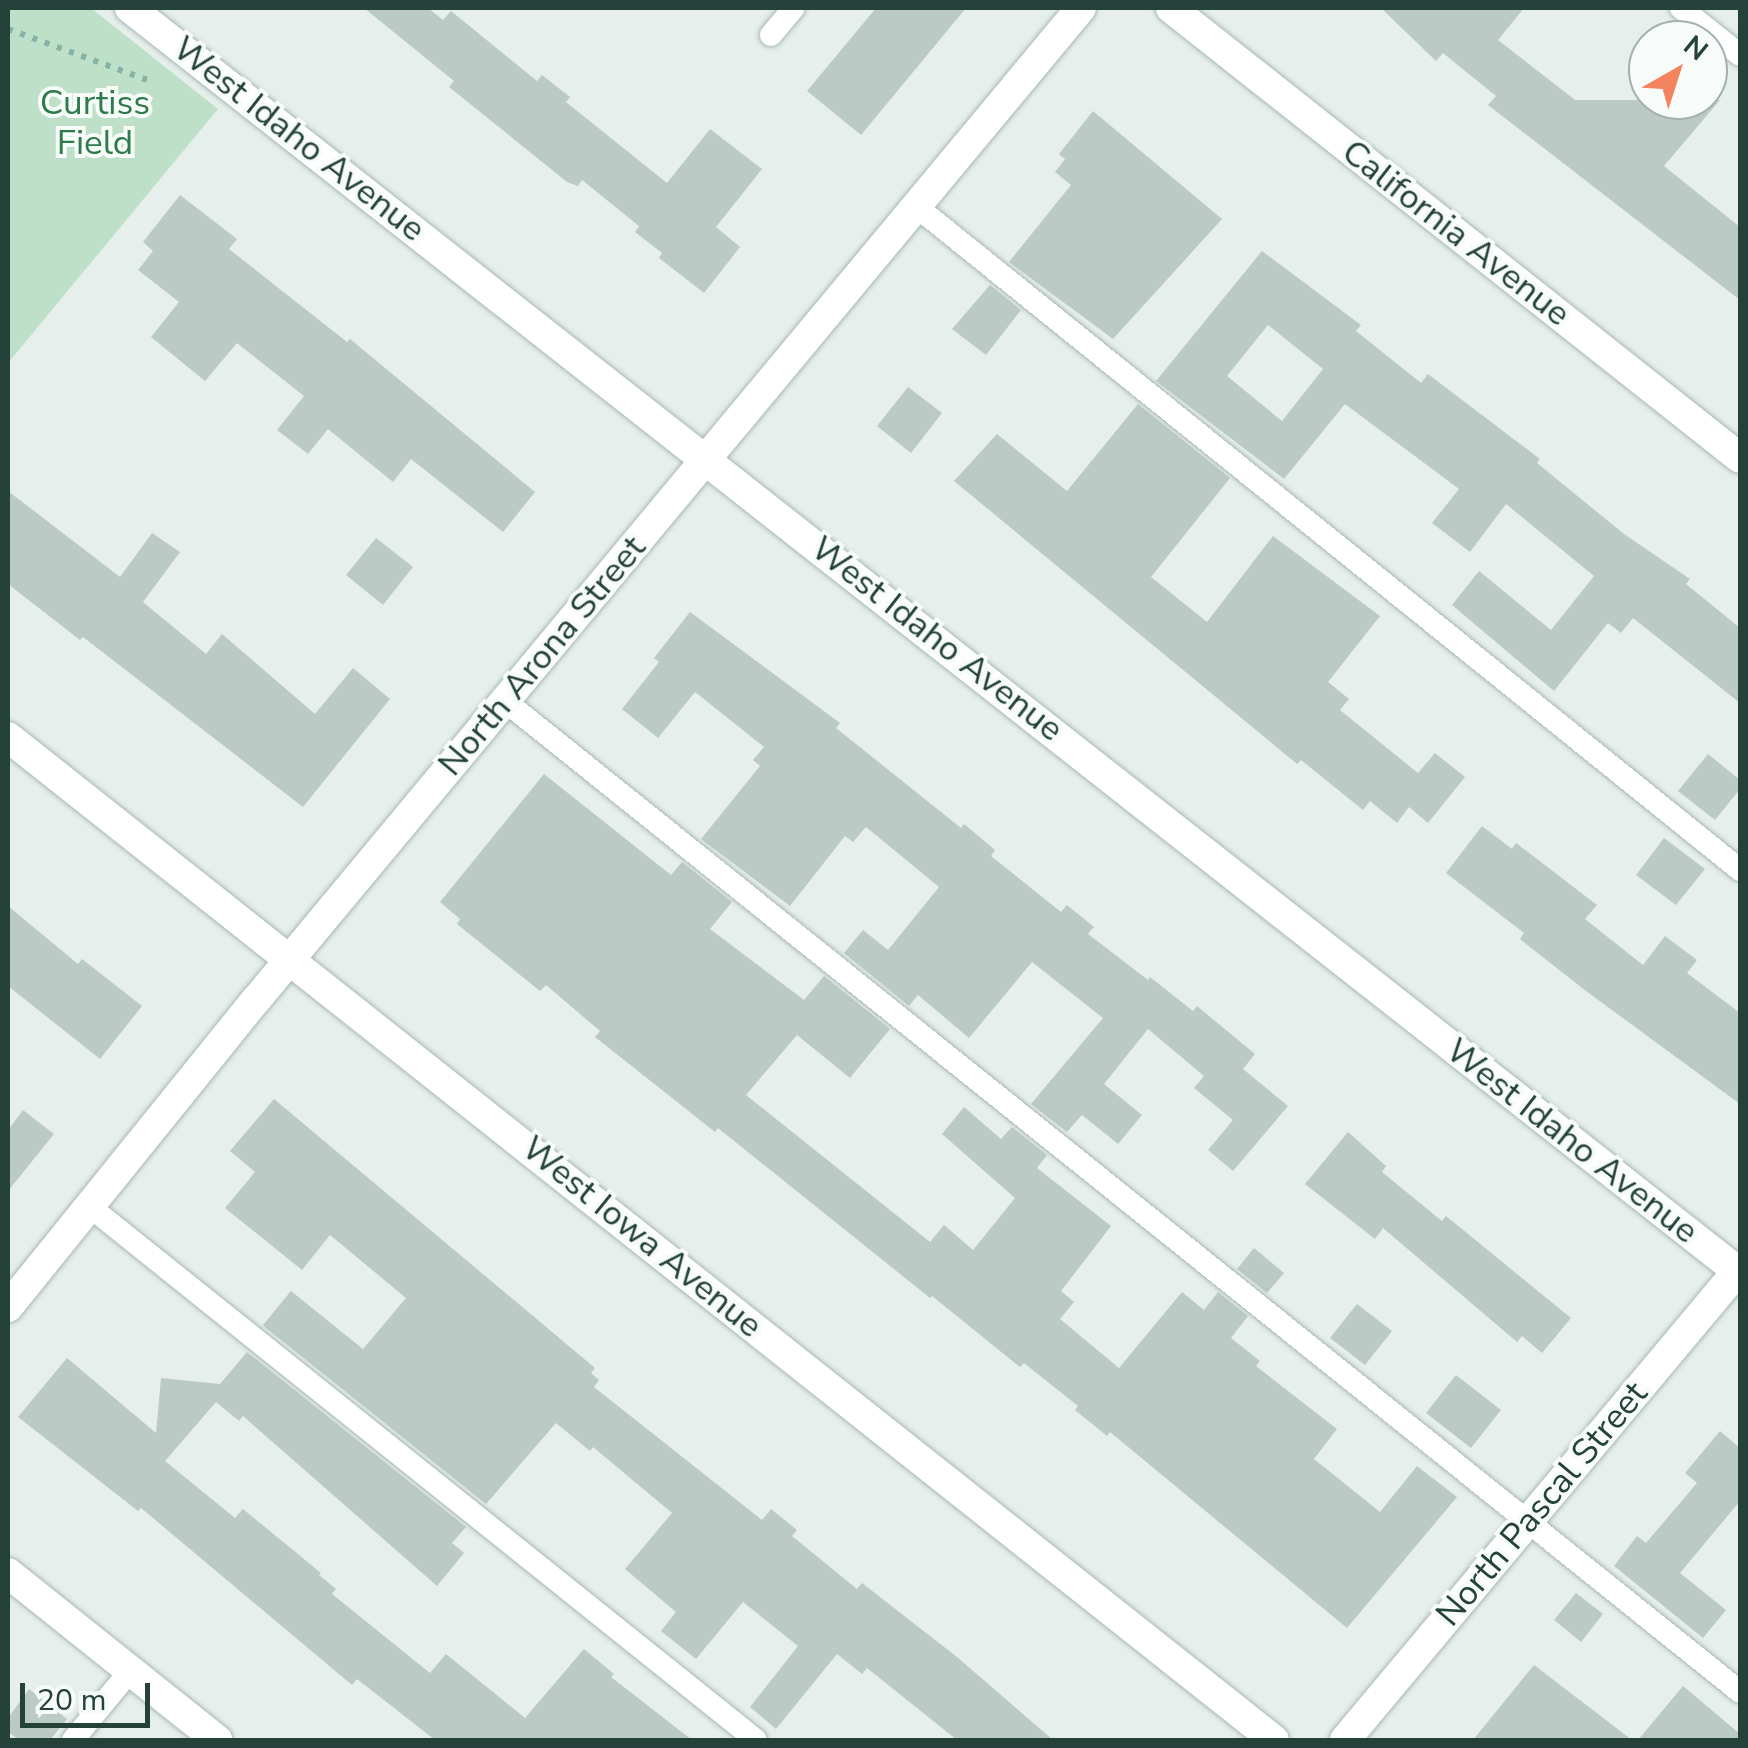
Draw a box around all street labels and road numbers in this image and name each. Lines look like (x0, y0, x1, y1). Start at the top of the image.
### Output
street label: West Idaho Avenue (165, 28, 433, 250)
street label: California Avenue (1334, 131, 1578, 335)
street label: North Arona Street (429, 528, 655, 784)
street label: West Idaho Avenue (803, 528, 1071, 750)
street label: West Idaho Avenue (1438, 1030, 1706, 1252)
street label: West Iowa Avenue (513, 1127, 771, 1347)
street label: North Pascal Street (1428, 1373, 1656, 1635)

